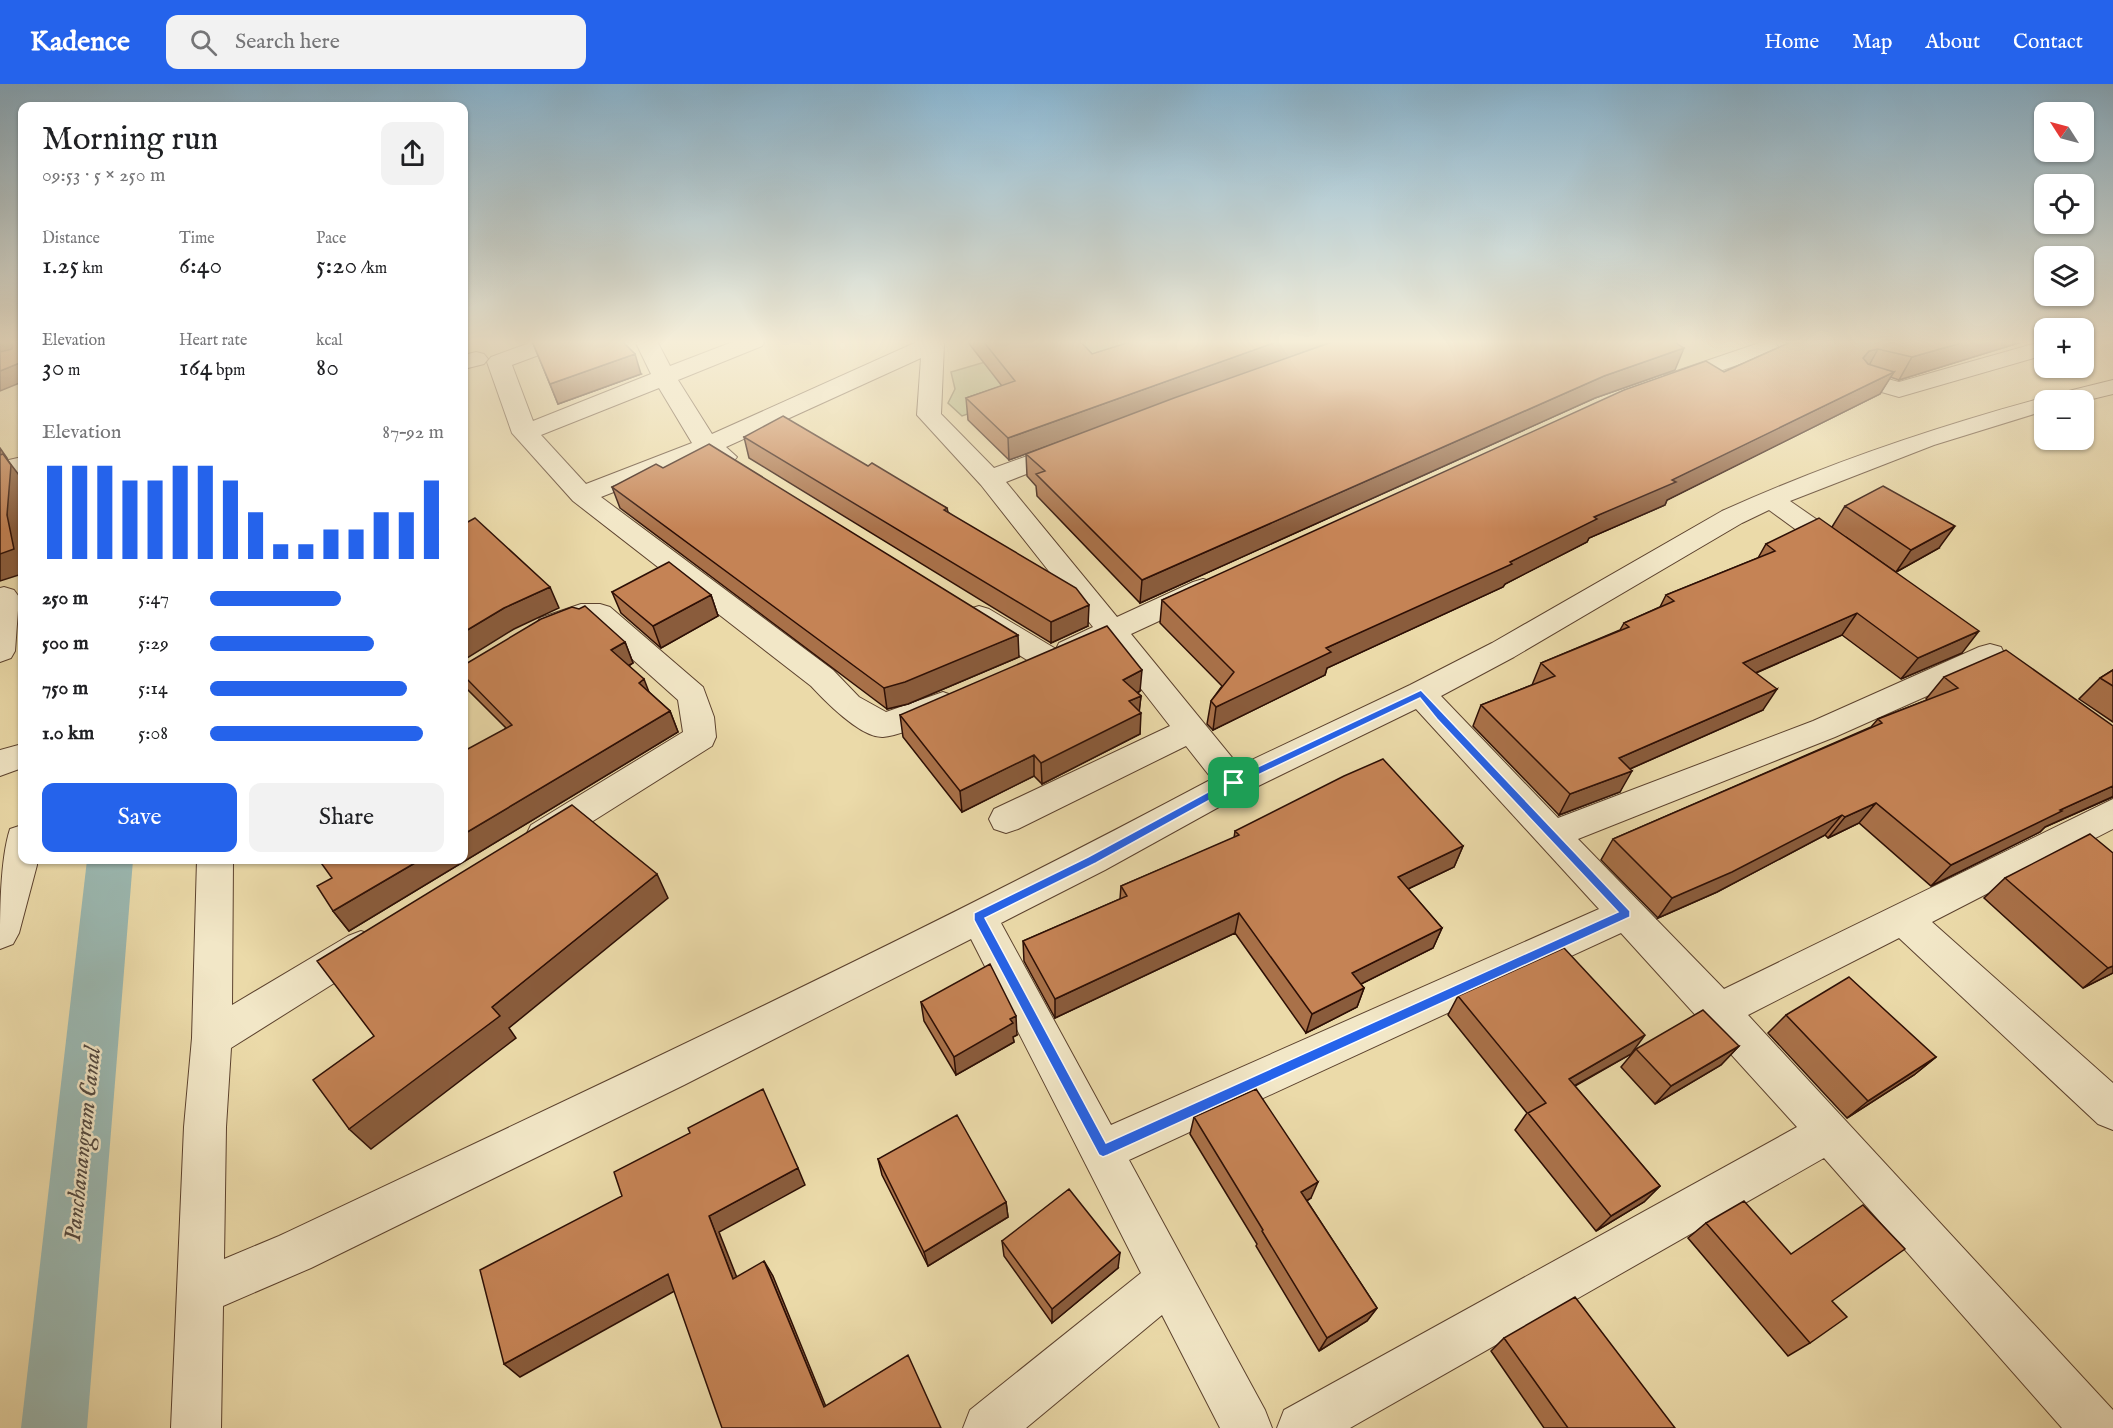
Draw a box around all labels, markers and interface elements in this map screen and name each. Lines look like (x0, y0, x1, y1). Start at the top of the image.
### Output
search box (166, 15, 586, 69)
text: Kadence (30, 25, 130, 60)
icon: search (187, 26, 220, 59)
text: Search here (235, 28, 340, 56)
text: Home (1764, 29, 1819, 56)
text: Map (1852, 29, 1892, 56)
text: About (1925, 29, 1980, 56)
text: Contact (2013, 29, 2083, 56)
north arrow (2034, 102, 2094, 162)
map controls (2034, 102, 2094, 450)
text: Morning run (42, 119, 218, 161)
button: share (381, 122, 444, 185)
text: 09:53 · 5 × 250 m (42, 163, 165, 188)
button: locate (2034, 174, 2094, 234)
text: Distance (42, 229, 100, 249)
text: Time (179, 229, 215, 249)
text: Pace (316, 229, 346, 249)
button: layers (2034, 246, 2094, 306)
text: 1.25 (42, 249, 79, 282)
text: 6:40 (179, 249, 222, 282)
text: 5:20 (316, 249, 357, 282)
text: km (79, 259, 103, 279)
text: /km (357, 259, 387, 279)
button: + (2034, 318, 2094, 378)
text: Elevation (42, 331, 105, 351)
text: Heart rate (179, 331, 247, 351)
text: kcal (316, 331, 343, 351)
text: 30 (42, 351, 64, 384)
text: 164 (179, 351, 212, 384)
text: 80 (316, 351, 339, 384)
text: m (64, 361, 80, 381)
text: bpm (212, 361, 245, 381)
button: − (2034, 390, 2094, 450)
text: Elevation (42, 420, 121, 445)
text: 87–92 m (382, 420, 444, 445)
text: 250 m (42, 586, 88, 611)
text: 5:47 (138, 586, 169, 611)
text: 500 m (42, 631, 89, 656)
text: 5:29 (138, 631, 169, 656)
text: 750 m (42, 676, 88, 701)
text: 5:14 (138, 676, 168, 701)
text: 1.0 km (42, 721, 94, 746)
text: 5:08 (138, 721, 168, 746)
pin (1208, 757, 1259, 808)
icon: arrive (1217, 766, 1250, 799)
button: Save (42, 783, 237, 852)
button: Share (249, 783, 444, 852)
water label: Panchanangram Canal (58, 1043, 109, 1243)

